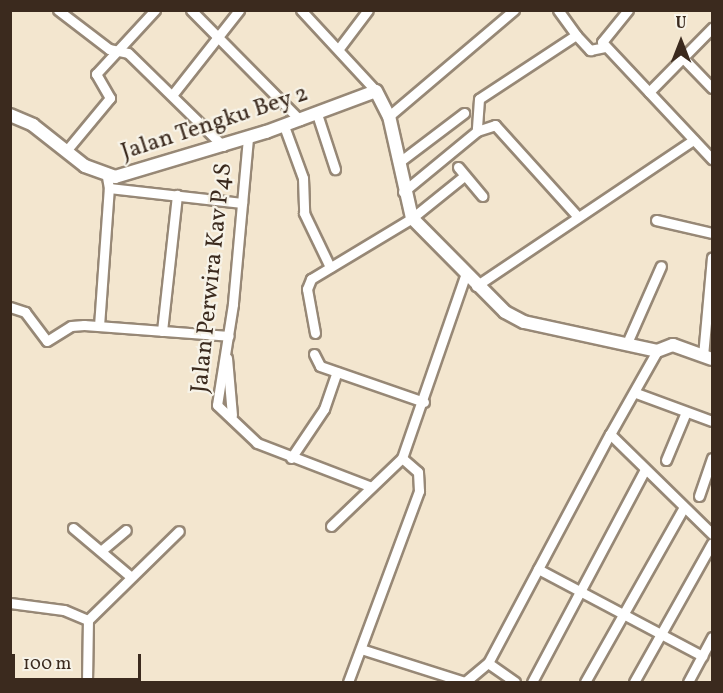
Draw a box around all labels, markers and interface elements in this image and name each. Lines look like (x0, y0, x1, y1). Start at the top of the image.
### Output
north arrow (651, 12, 711, 72)
text: U (676, 13, 686, 35)
street label: Jalan Tengku Bey 2 (117, 80, 313, 168)
street label: Jalan Perwira Kav P4S (187, 161, 239, 395)
scale bar (15, 642, 144, 680)
text: 100 m (23, 652, 72, 677)

